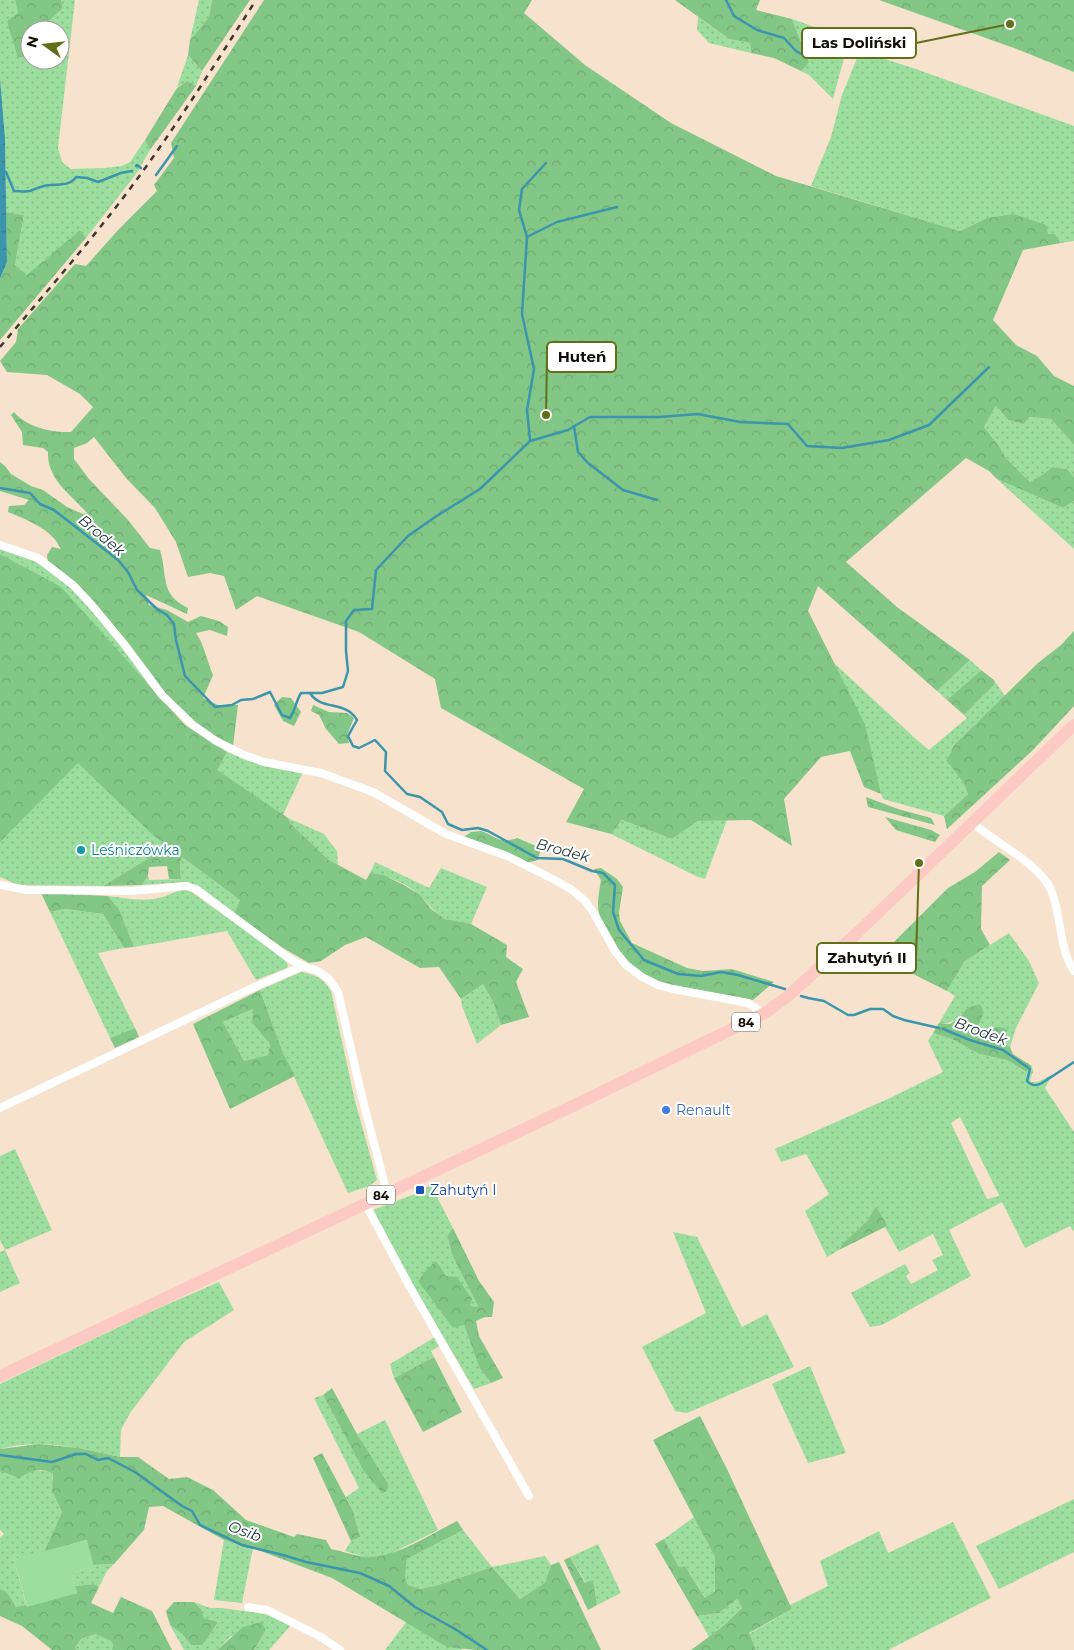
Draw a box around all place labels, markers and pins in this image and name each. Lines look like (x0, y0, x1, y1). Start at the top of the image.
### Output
callout: Las Doliński (802, 28, 916, 58)
callout: Huteń (547, 342, 616, 372)
place label: Leśniczówka (91, 841, 180, 859)
marker: Leśniczówka (75, 844, 87, 856)
callout: Zahutyń II (817, 943, 916, 973)
place label: Renault (676, 1101, 731, 1119)
marker: Renault (660, 1104, 672, 1116)
place label: Zahutyń I (430, 1181, 496, 1199)
marker: Zahutyń I (414, 1184, 426, 1196)

